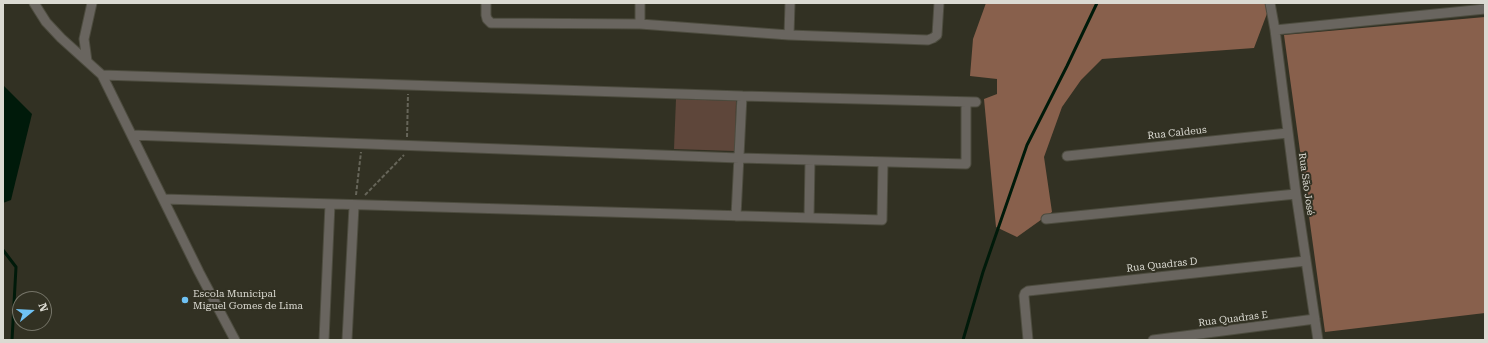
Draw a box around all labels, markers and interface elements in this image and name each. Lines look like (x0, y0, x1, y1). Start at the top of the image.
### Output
street label: Rua Caldeus (1147, 124, 1207, 142)
street label: Rua São José (1296, 152, 1316, 216)
street label: Rua Quadras D (1126, 255, 1198, 275)
place label: Escola Municipal Miguel Gomes de Lima (193, 288, 303, 312)
north arrow (12, 291, 52, 331)
marker: Escola Municipal Miguel Gomes de Lima (180, 295, 190, 305)
text: N (35, 301, 50, 313)
street label: Rua Quadras E (1198, 309, 1268, 329)

